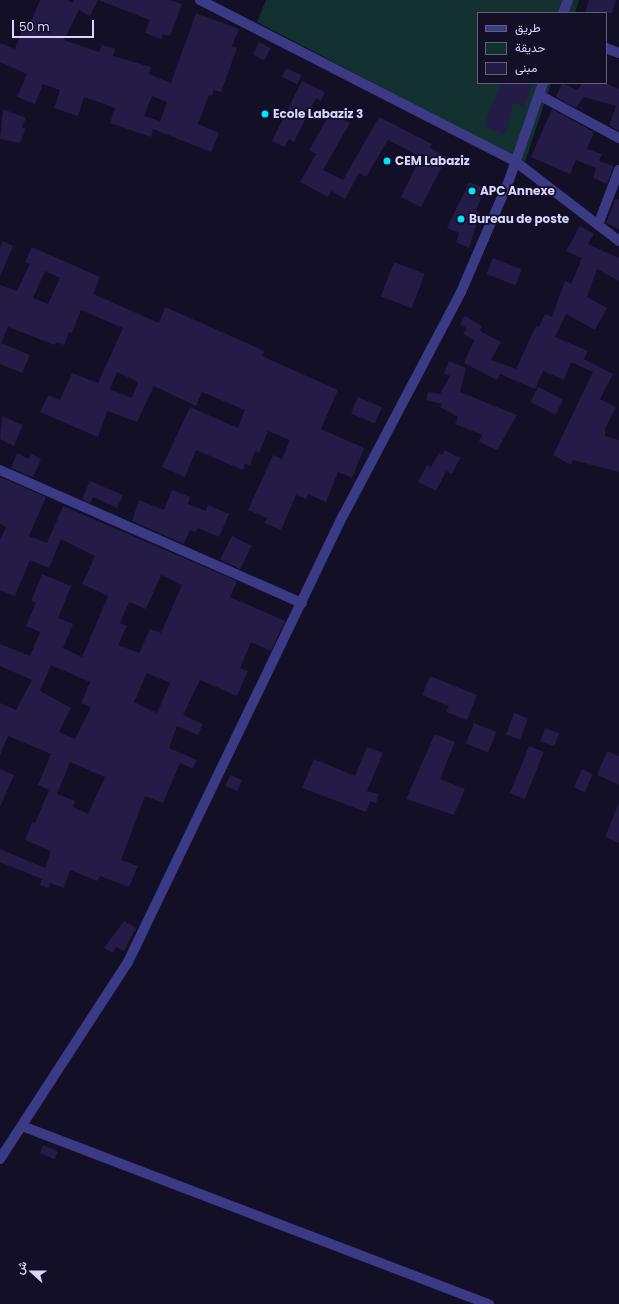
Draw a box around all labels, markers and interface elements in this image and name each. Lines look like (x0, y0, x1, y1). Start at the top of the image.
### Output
scale bar (14, 12, 96, 38)
legend (477, 12, 607, 84)
text: 50 m (19, 18, 50, 35)
text: طريق (515, 19, 540, 36)
text: حديقة (515, 39, 545, 56)
text: مبنى (515, 59, 537, 76)
place label: Ecole Labaziz 3 (273, 107, 363, 121)
marker: Ecole Labaziz 3 (260, 109, 270, 119)
place label: CEM Labaziz (395, 154, 470, 168)
marker: CEM Labaziz (382, 156, 392, 166)
place label: APC Annexe (480, 184, 555, 198)
marker: APC Annexe (467, 186, 477, 196)
place label: Bureau de poste (469, 212, 569, 226)
marker: Bureau de poste (456, 214, 466, 224)
north arrow (12, 1252, 52, 1292)
text: ش (11, 1259, 31, 1277)

